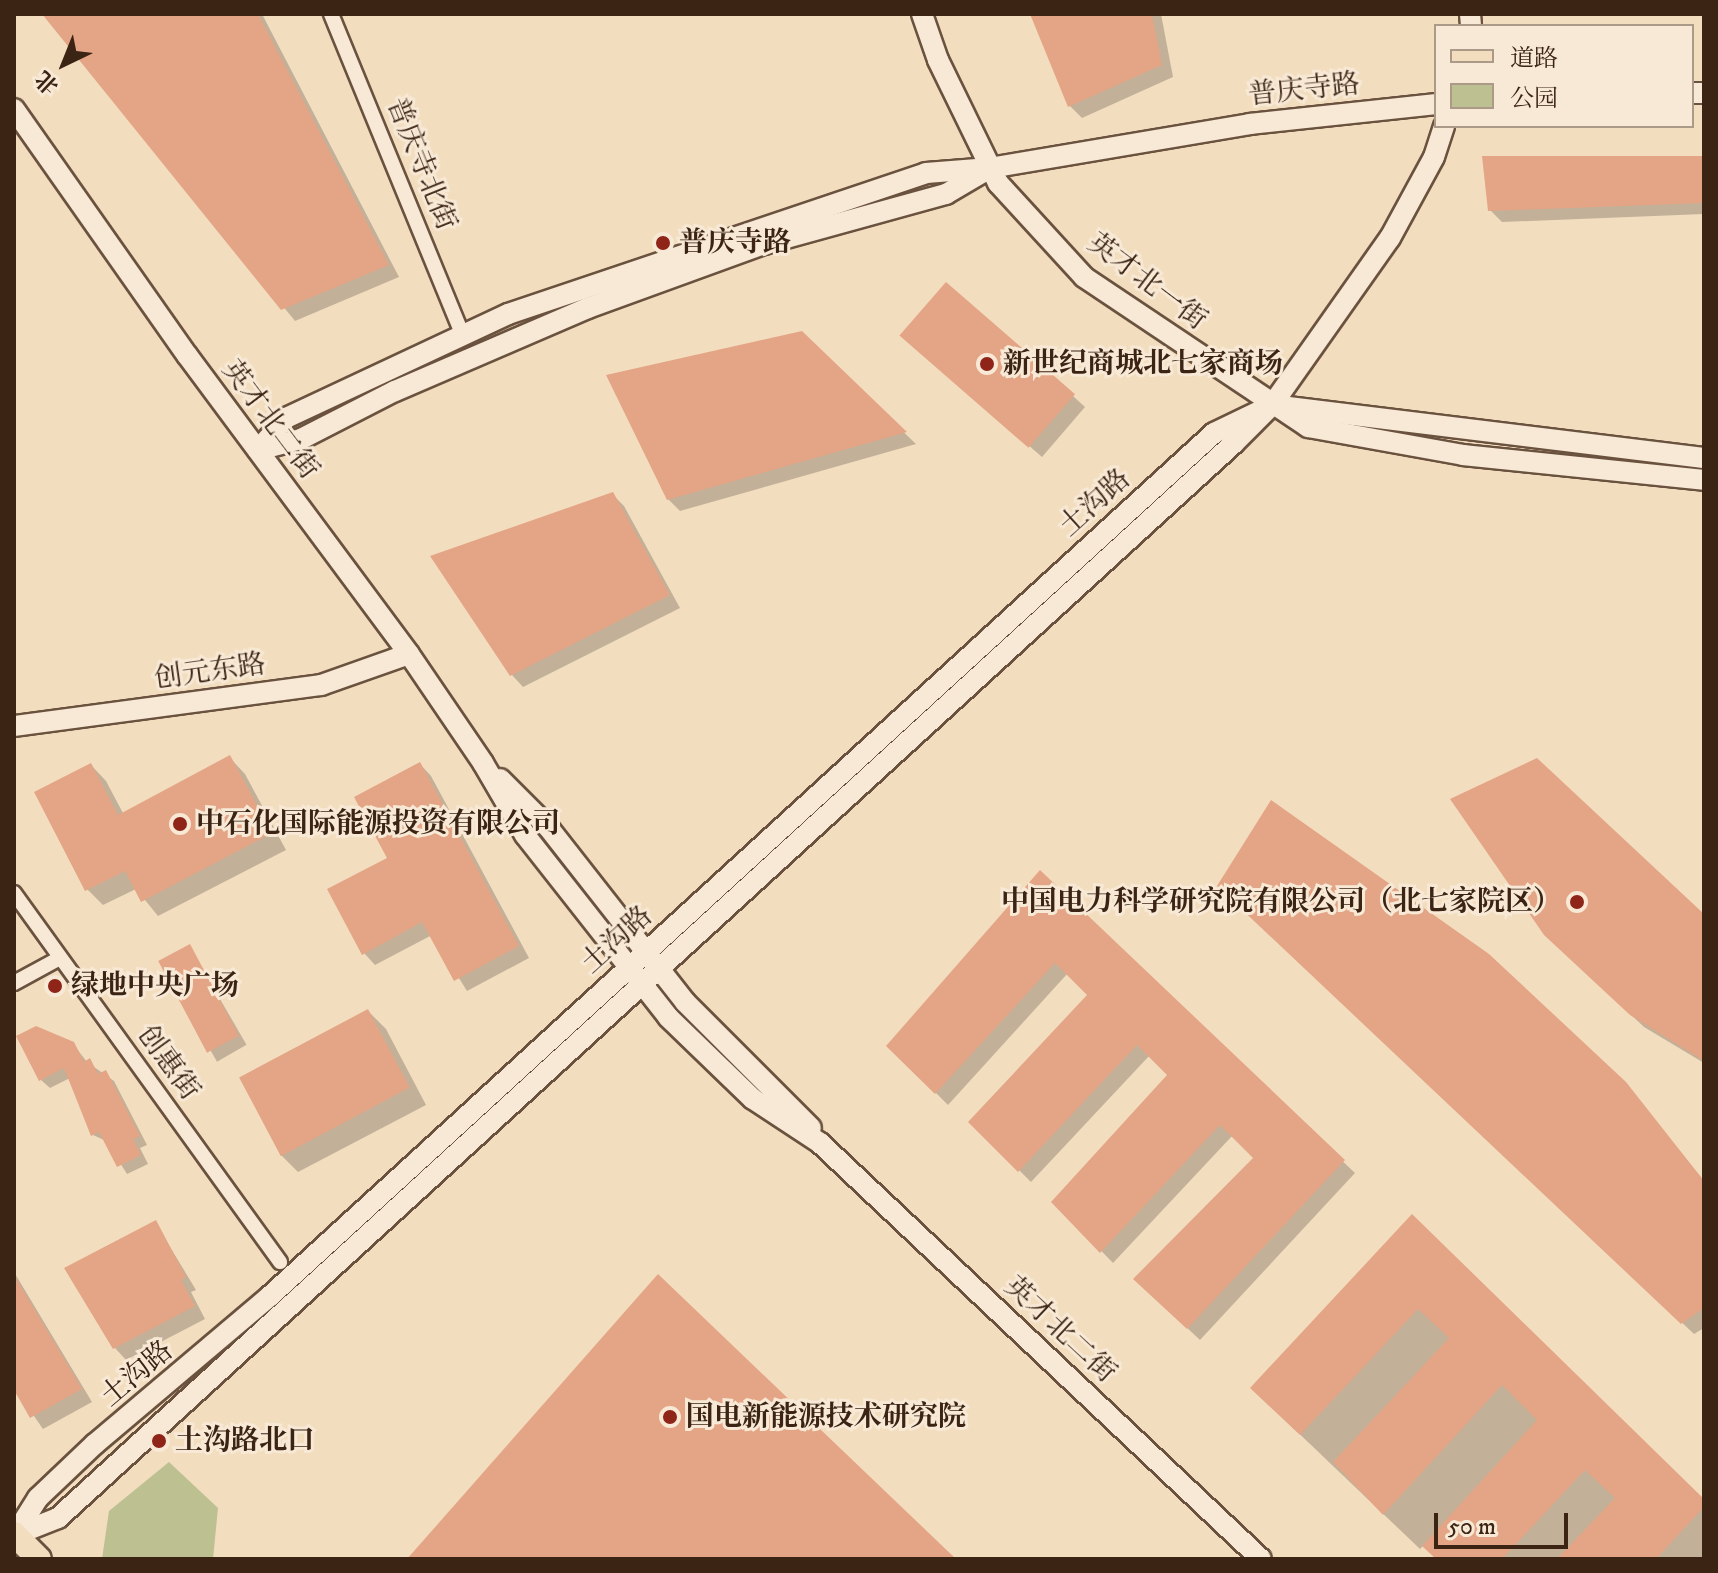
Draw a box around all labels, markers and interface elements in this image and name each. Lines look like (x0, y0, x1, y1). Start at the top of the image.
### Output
north arrow (24, 24, 104, 104)
legend (1434, 24, 1694, 128)
text: 道路 (1510, 44, 1558, 74)
text: 北 (30, 65, 65, 99)
street label: 普庆寺路 (1247, 67, 1361, 113)
text: 公园 (1510, 84, 1558, 114)
street label: 普庆寺北街 (379, 93, 463, 235)
place label: 普庆寺路 (679, 226, 791, 260)
street label: 英才北一街 (1081, 226, 1213, 338)
marker: 普庆寺路 (654, 234, 672, 252)
place label: 新世纪商城北七家商场 (1003, 347, 1283, 381)
street label: 英才北二街 (214, 354, 326, 486)
marker: 新世纪商城北七家商场 (978, 355, 996, 373)
street label: 土沟路 (1053, 462, 1137, 544)
street label: 创元东路 (152, 648, 268, 696)
place label: 中石化国际能源投资有限公司 (196, 807, 560, 841)
marker: 中石化国际能源投资有限公司 (171, 815, 189, 833)
place label: 中国电力科学研究院有限公司（北七家院区） (1001, 885, 1561, 919)
marker: 中国电力科学研究院有限公司（北七家院区） (1568, 893, 1586, 911)
street label: 土沟路 (575, 899, 659, 981)
place label: 绿地中央广场 (71, 969, 239, 1003)
marker: 绿地中央广场 (46, 977, 64, 995)
street label: 创惠街 (130, 1019, 206, 1107)
street label: 英才北二街 (997, 1270, 1123, 1390)
street label: 土沟路 (94, 1334, 180, 1414)
place label: 国电新能源技术研究院 (686, 1400, 966, 1434)
marker: 国电新能源技术研究院 (661, 1408, 679, 1426)
place label: 土沟路北口 (175, 1424, 315, 1458)
marker: 土沟路北口 (150, 1432, 168, 1450)
scale bar (1438, 1497, 1572, 1547)
text: 50 m (1448, 1512, 1496, 1542)

